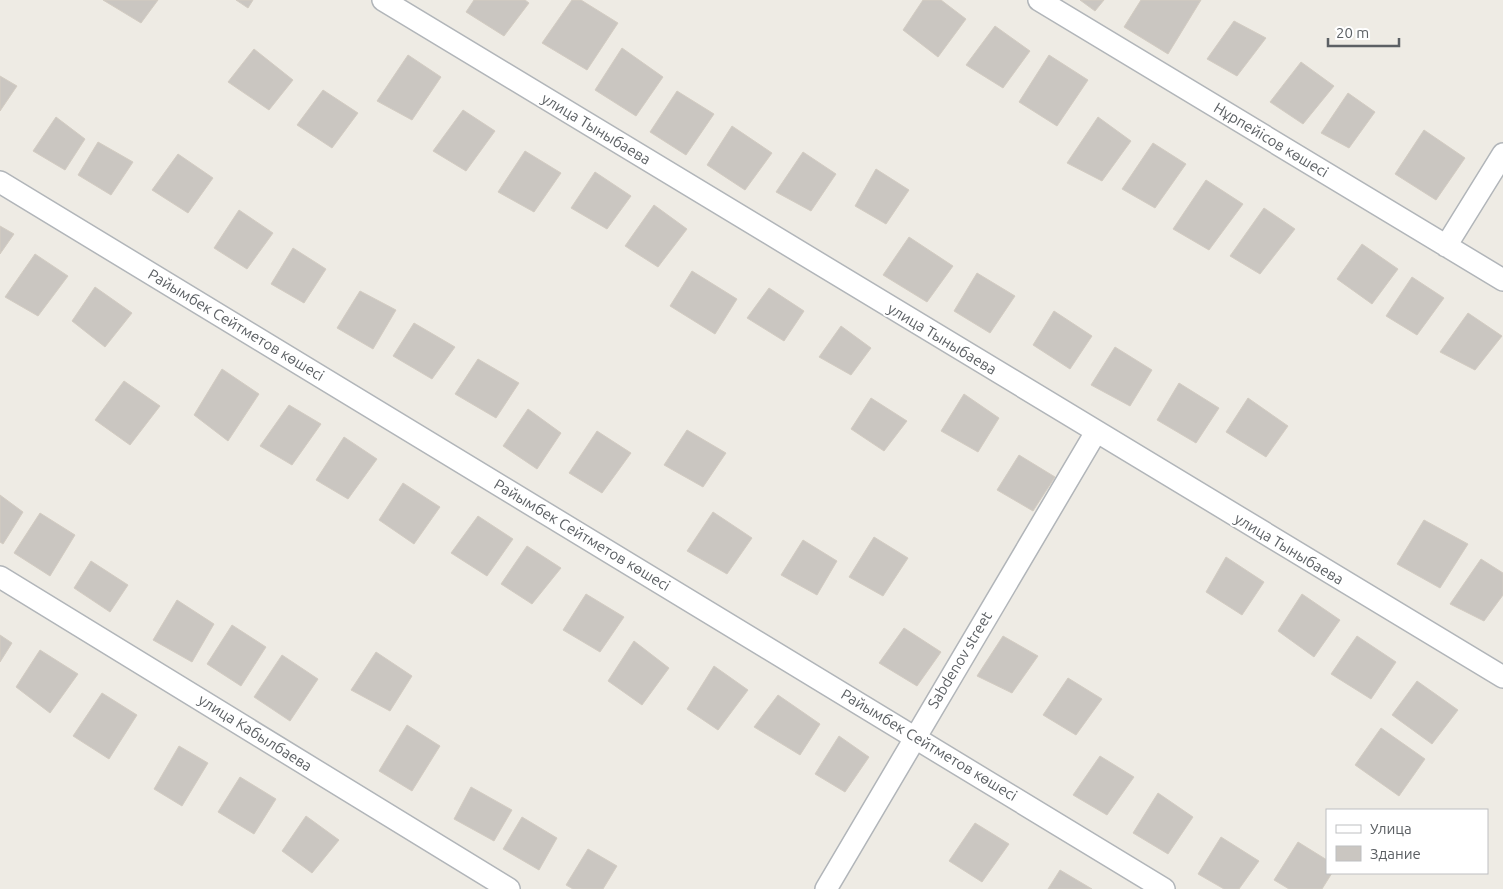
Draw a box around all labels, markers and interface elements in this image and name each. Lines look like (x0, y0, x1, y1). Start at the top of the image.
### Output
scale bar (1328, 15, 1399, 47)
text: 20 m (1336, 24, 1369, 41)
street label: улица Тыныбаева (539, 89, 654, 168)
street label: Нұрпейісов көшесі (1211, 99, 1332, 181)
street label: Райымбек Сейтметов көшесі (145, 265, 327, 384)
street label: улица Тыныбаева (885, 299, 1000, 378)
street label: Райымбек Сейтметов көшесі (491, 475, 673, 594)
street label: улица Тыныбаева (1232, 509, 1347, 588)
street label: Sabdenov street (924, 608, 995, 711)
street label: Райымбек Сейтметов көшесі (838, 685, 1020, 804)
street label: улица Кабылбаева (195, 691, 315, 774)
legend (1326, 809, 1488, 874)
text: Улица (1370, 820, 1412, 837)
text: Здание (1370, 845, 1421, 862)

